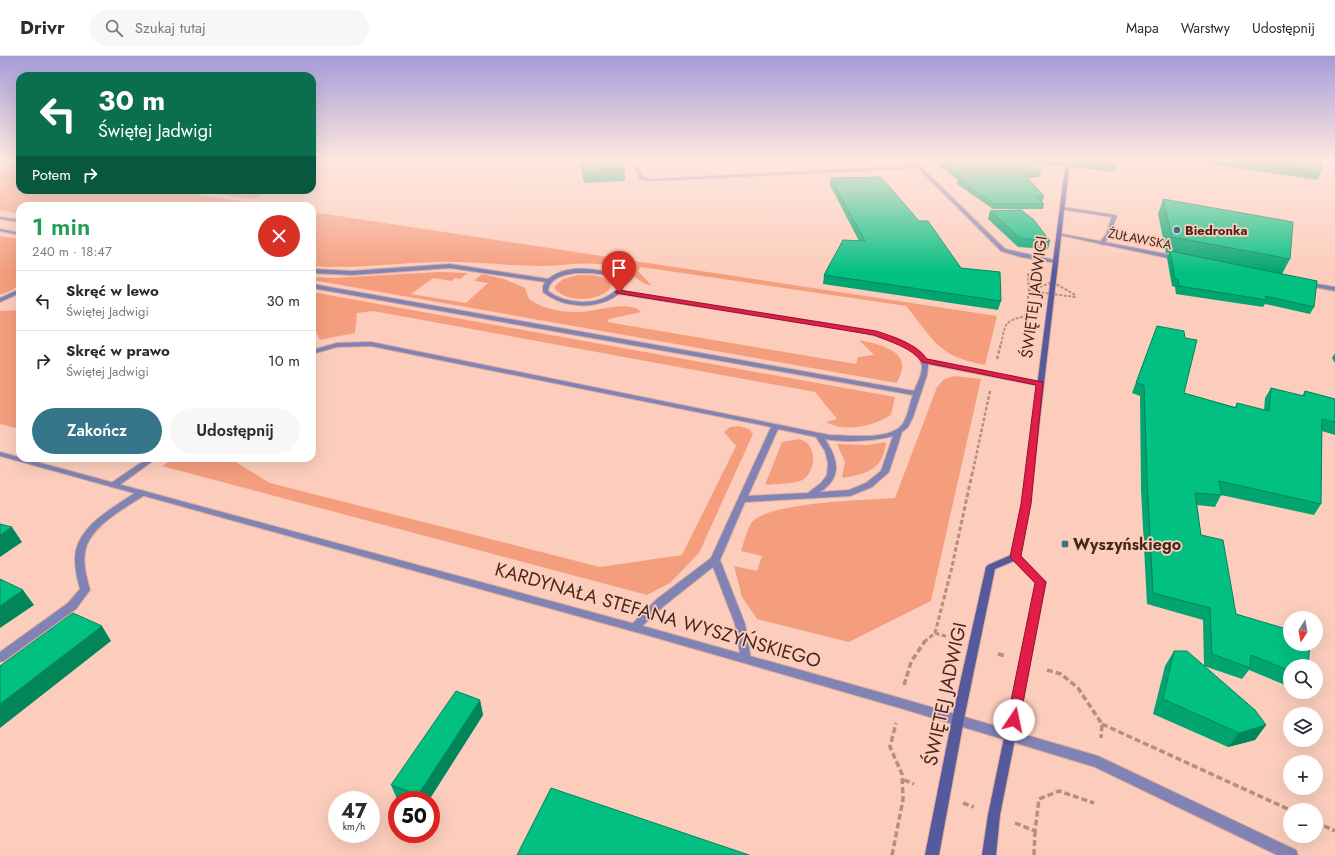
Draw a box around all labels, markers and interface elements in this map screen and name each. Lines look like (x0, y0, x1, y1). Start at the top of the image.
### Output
search box (89, 10, 369, 46)
text: Drivr (20, 14, 65, 41)
icon: search (103, 17, 125, 39)
text: Szukaj tutaj (135, 17, 206, 39)
text: Mapa (1126, 18, 1159, 38)
text: Warstwy (1181, 18, 1230, 38)
text: Udostępnij (1252, 18, 1315, 38)
text: 30 m (98, 80, 165, 121)
icon: left (32, 88, 84, 140)
text: Świętej Jadwigi (98, 118, 213, 144)
text: Potem (32, 164, 71, 186)
icon: right (79, 164, 101, 186)
text: 1 min (32, 209, 90, 244)
button: close (258, 215, 300, 257)
place label: Biedronka (1185, 221, 1248, 240)
street label: ŻUŁAWSKA (1106, 224, 1174, 255)
marker: Biedronka (1172, 225, 1182, 235)
street label: ŚWIĘTEJ JADWIGI (1015, 235, 1053, 359)
text: 240 m · 18:47 (32, 242, 112, 261)
pin (602, 251, 636, 292)
icon: arrive (608, 257, 630, 279)
text: Skręć w lewo (66, 280, 159, 302)
icon: left (32, 290, 54, 312)
text: 30 m (267, 290, 300, 312)
text: Świętej Jadwigi (66, 302, 149, 321)
text: Skręć w prawo (66, 340, 170, 362)
icon: right (32, 350, 54, 372)
text: 10 m (268, 350, 300, 372)
text: Świętej Jadwigi (66, 362, 149, 381)
button: Zakończ (32, 408, 162, 454)
button: Udostępnij (170, 408, 300, 454)
place label: Wyszyńskiego (1073, 533, 1181, 556)
marker: Wyszyńskiego (1060, 539, 1070, 549)
street label: KARDYNAŁA STEFANA WYSZYŃSKIEGO (492, 555, 824, 675)
north arrow (1283, 611, 1323, 651)
map controls (1283, 611, 1323, 843)
street label: ŚWIĘTEJ JADWIGI (917, 620, 973, 768)
button: search (1283, 659, 1323, 699)
position arrow (993, 699, 1035, 741)
button: layers (1283, 707, 1323, 747)
button: + (1283, 755, 1323, 795)
speed limit sign: 50 (388, 791, 440, 843)
text: 47 (341, 797, 367, 826)
button: − (1283, 803, 1323, 843)
text: km/h (343, 819, 365, 834)

